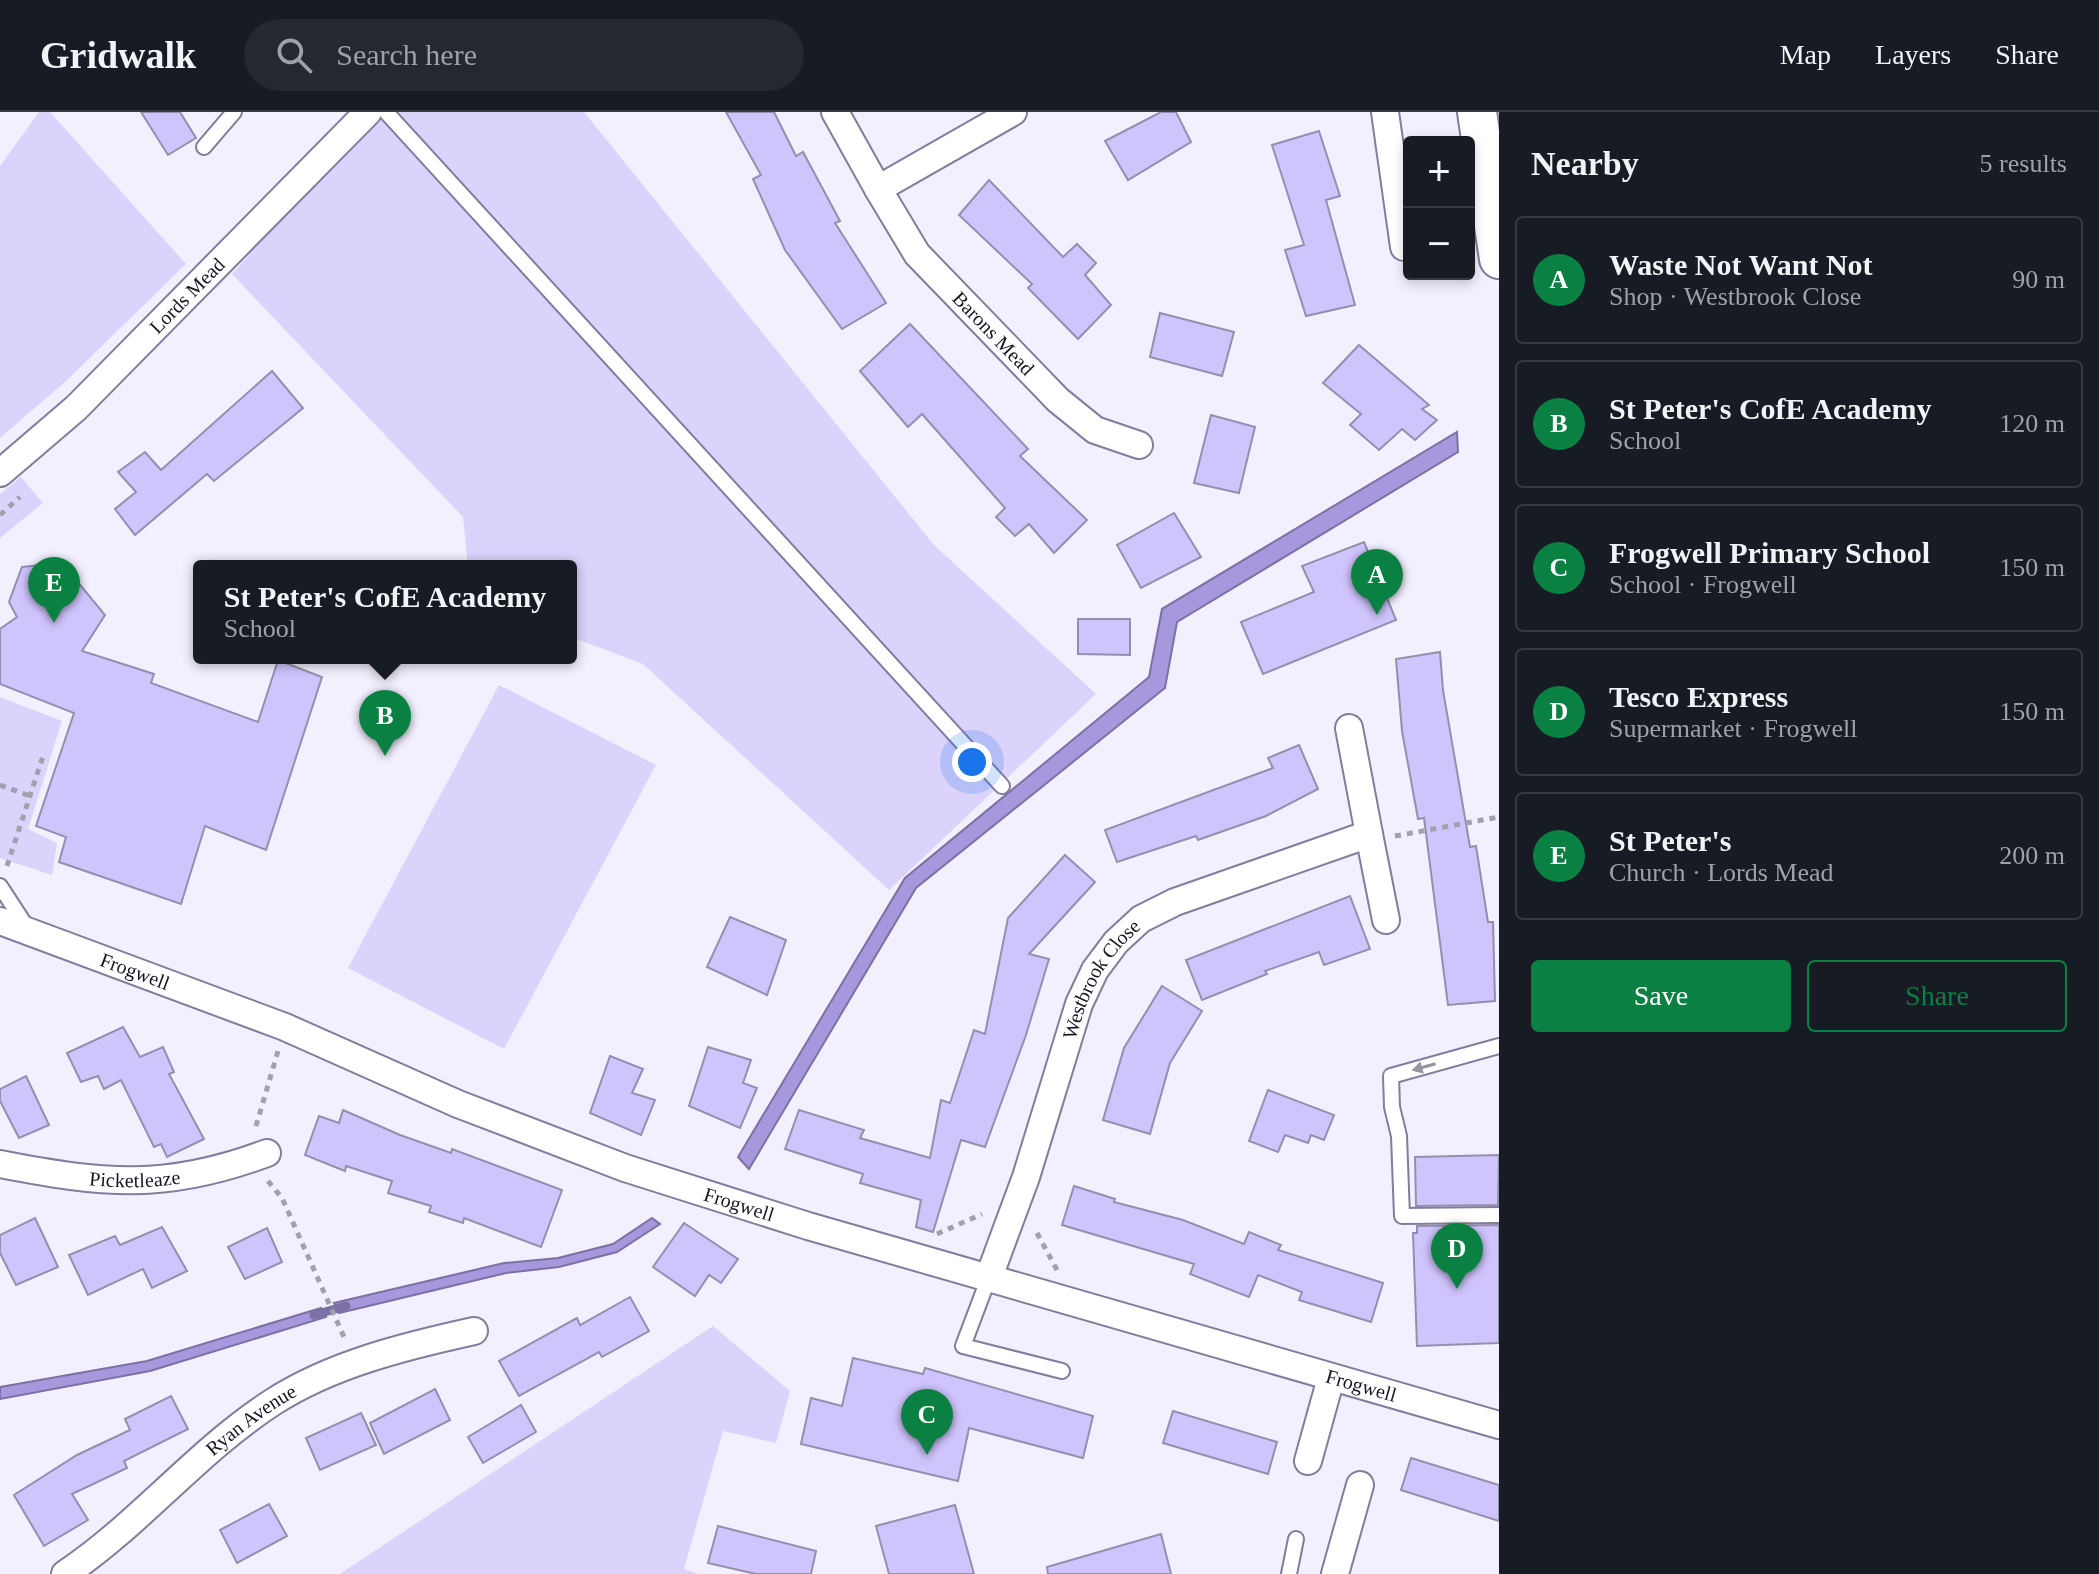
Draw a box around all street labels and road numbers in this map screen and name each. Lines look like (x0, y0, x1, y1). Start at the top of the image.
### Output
street label: Lords Mead (145, 253, 229, 338)
street label: Barons Mead (948, 287, 1039, 379)
street label: Westbrook Close (1058, 915, 1144, 1042)
street label: Frogwell (97, 948, 173, 994)
street label: Picketleaze (88, 1166, 182, 1191)
street label: Frogwell (701, 1183, 777, 1226)
street label: Frogwell (1323, 1365, 1399, 1406)
street label: Ryan Avenue (201, 1380, 300, 1460)

